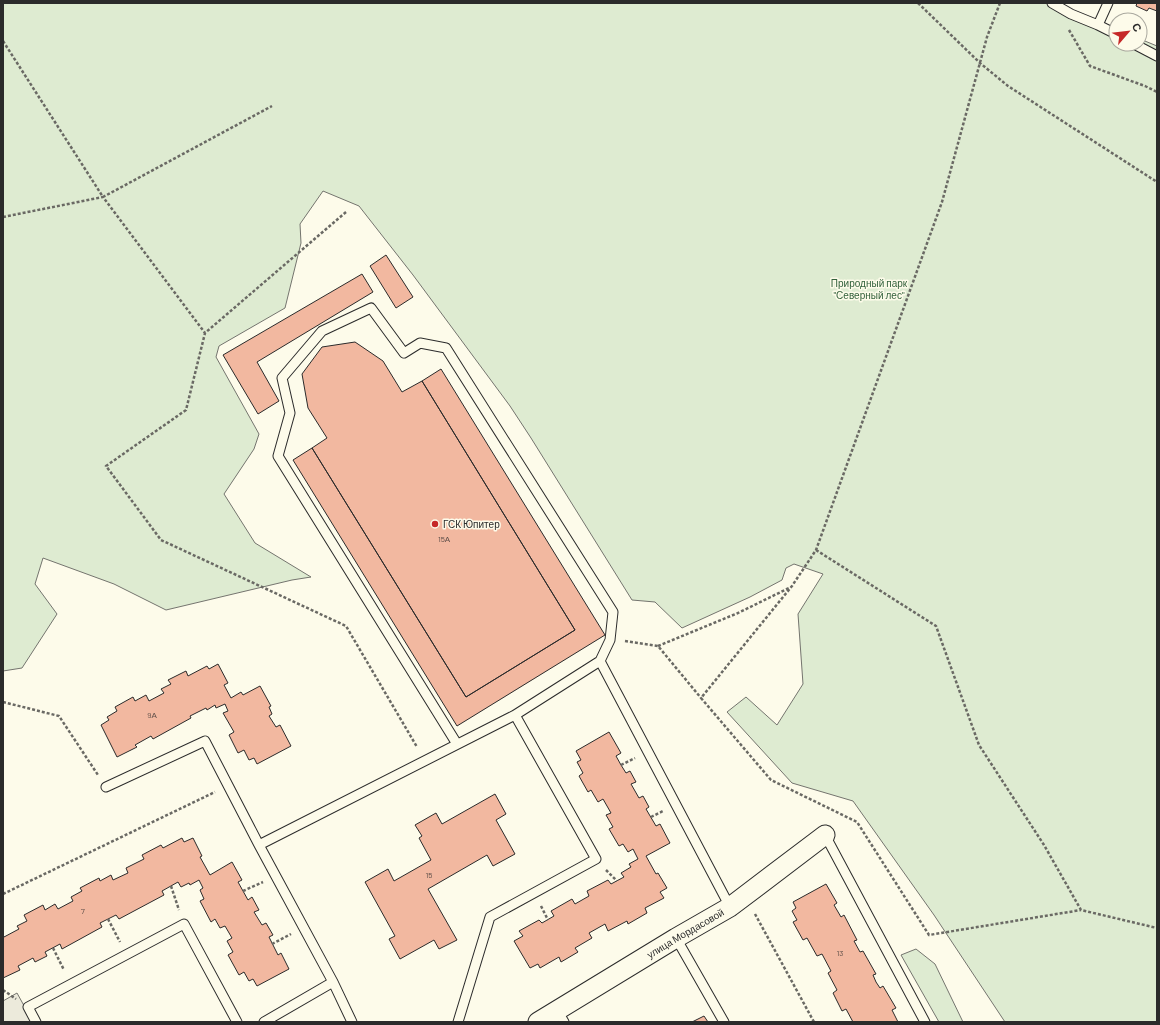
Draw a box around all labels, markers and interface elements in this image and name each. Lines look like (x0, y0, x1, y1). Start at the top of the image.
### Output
north arrow (1108, 12, 1148, 52)
text: С (1130, 21, 1145, 34)
park label: Природный парк "Северный лес" (831, 277, 908, 301)
place label: ГСК Юпитер (443, 518, 500, 530)
marker: ГСК Юпитер (430, 519, 440, 529)
house number: 15А (438, 534, 451, 544)
house number: 9А (147, 710, 157, 720)
house number: 15 (426, 870, 432, 880)
house number: 7 (81, 906, 85, 916)
street label: улица Мордасовой (645, 906, 726, 960)
house number: 13 (837, 948, 843, 958)

